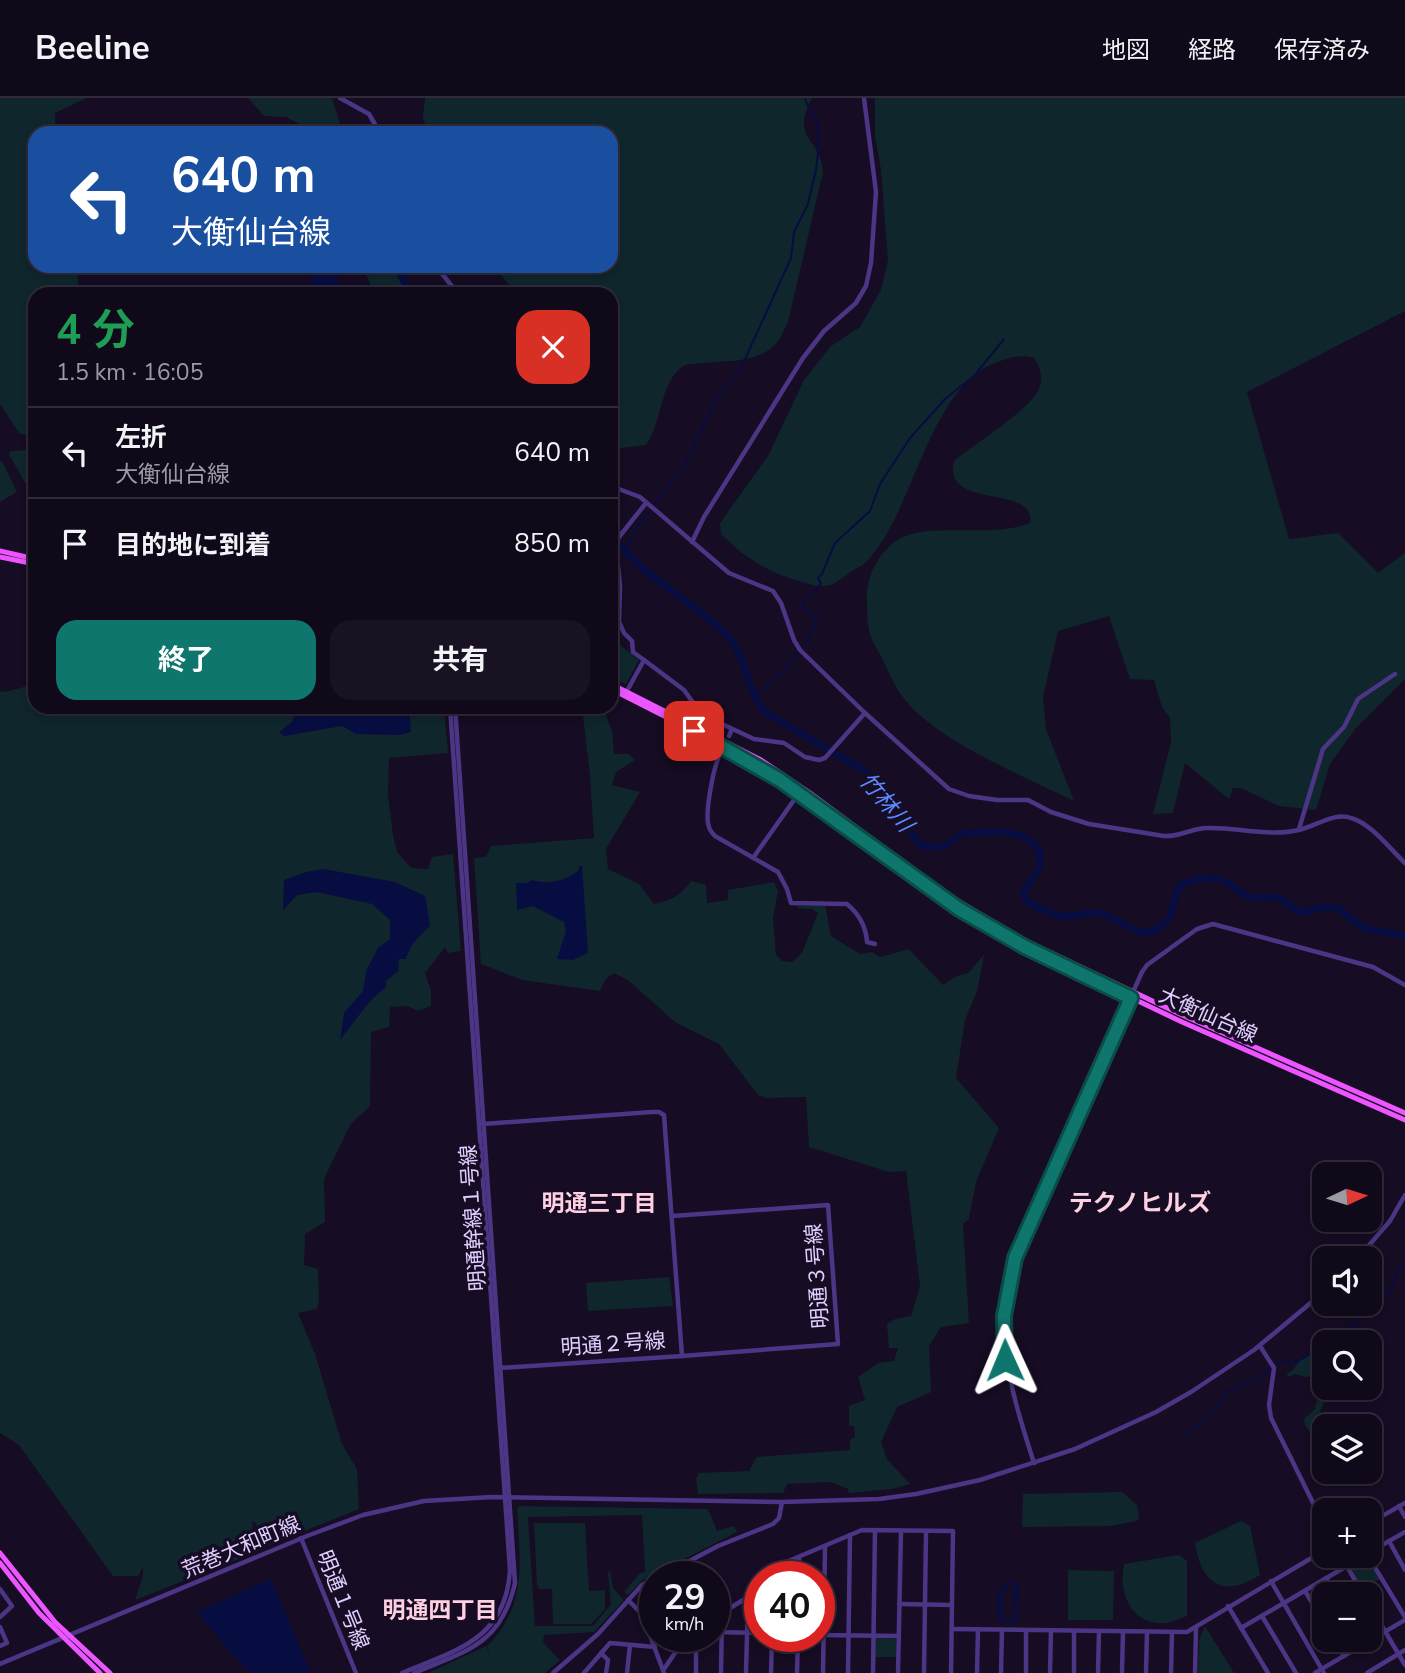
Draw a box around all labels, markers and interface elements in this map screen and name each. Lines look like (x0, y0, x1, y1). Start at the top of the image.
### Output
text: Beeline (35, 26, 150, 71)
text: 地図 (1102, 34, 1150, 66)
text: 経路 (1188, 34, 1236, 66)
text: 保存済み (1274, 34, 1370, 66)
text: 640 m (171, 142, 315, 209)
icon: left (56, 154, 147, 245)
text: 大衡仙台線 (171, 211, 331, 254)
text: 4 分 (56, 302, 135, 359)
button: close (516, 310, 590, 384)
text: 1.5 km · 16:05 (56, 357, 203, 388)
text: 左折 (115, 420, 167, 455)
icon: left (56, 434, 94, 472)
text: 640 m (514, 435, 590, 470)
text: 大衡仙台線 (115, 459, 230, 490)
icon: arrive (56, 525, 94, 563)
text: 850 m (514, 526, 590, 561)
text: 目的地に到着 (115, 528, 271, 563)
button: 終了 (56, 620, 316, 700)
button: 共有 (330, 620, 590, 700)
pin (664, 701, 724, 761)
icon: arrive (675, 712, 713, 750)
water label: 竹林川 (852, 766, 922, 841)
street label: 大衡仙台線 (1154, 981, 1262, 1049)
street label: 明通幹線１号線 (454, 1144, 492, 1292)
north arrow (1312, 1162, 1382, 1232)
map controls (1312, 1162, 1382, 1652)
district label: テクノヒルズ (1069, 1187, 1211, 1219)
district label: 明通三丁目 (542, 1188, 657, 1219)
street label: 明通３号線 (799, 1223, 835, 1329)
button: sound (1312, 1246, 1382, 1316)
position arrow (968, 1323, 1042, 1397)
street label: 明通２号線 (560, 1326, 666, 1362)
button: search (1312, 1330, 1382, 1400)
button: layers (1312, 1414, 1382, 1484)
button: + (1312, 1498, 1382, 1568)
street label: 荒巻大和町線 (178, 1509, 304, 1585)
street label: 明通１号線 (310, 1546, 376, 1654)
speed limit sign: 40 (744, 1561, 835, 1652)
text: 29 (663, 1574, 706, 1621)
button: − (1312, 1582, 1382, 1652)
district label: 明通四丁目 (383, 1595, 498, 1626)
text: km/h (665, 1612, 704, 1636)

